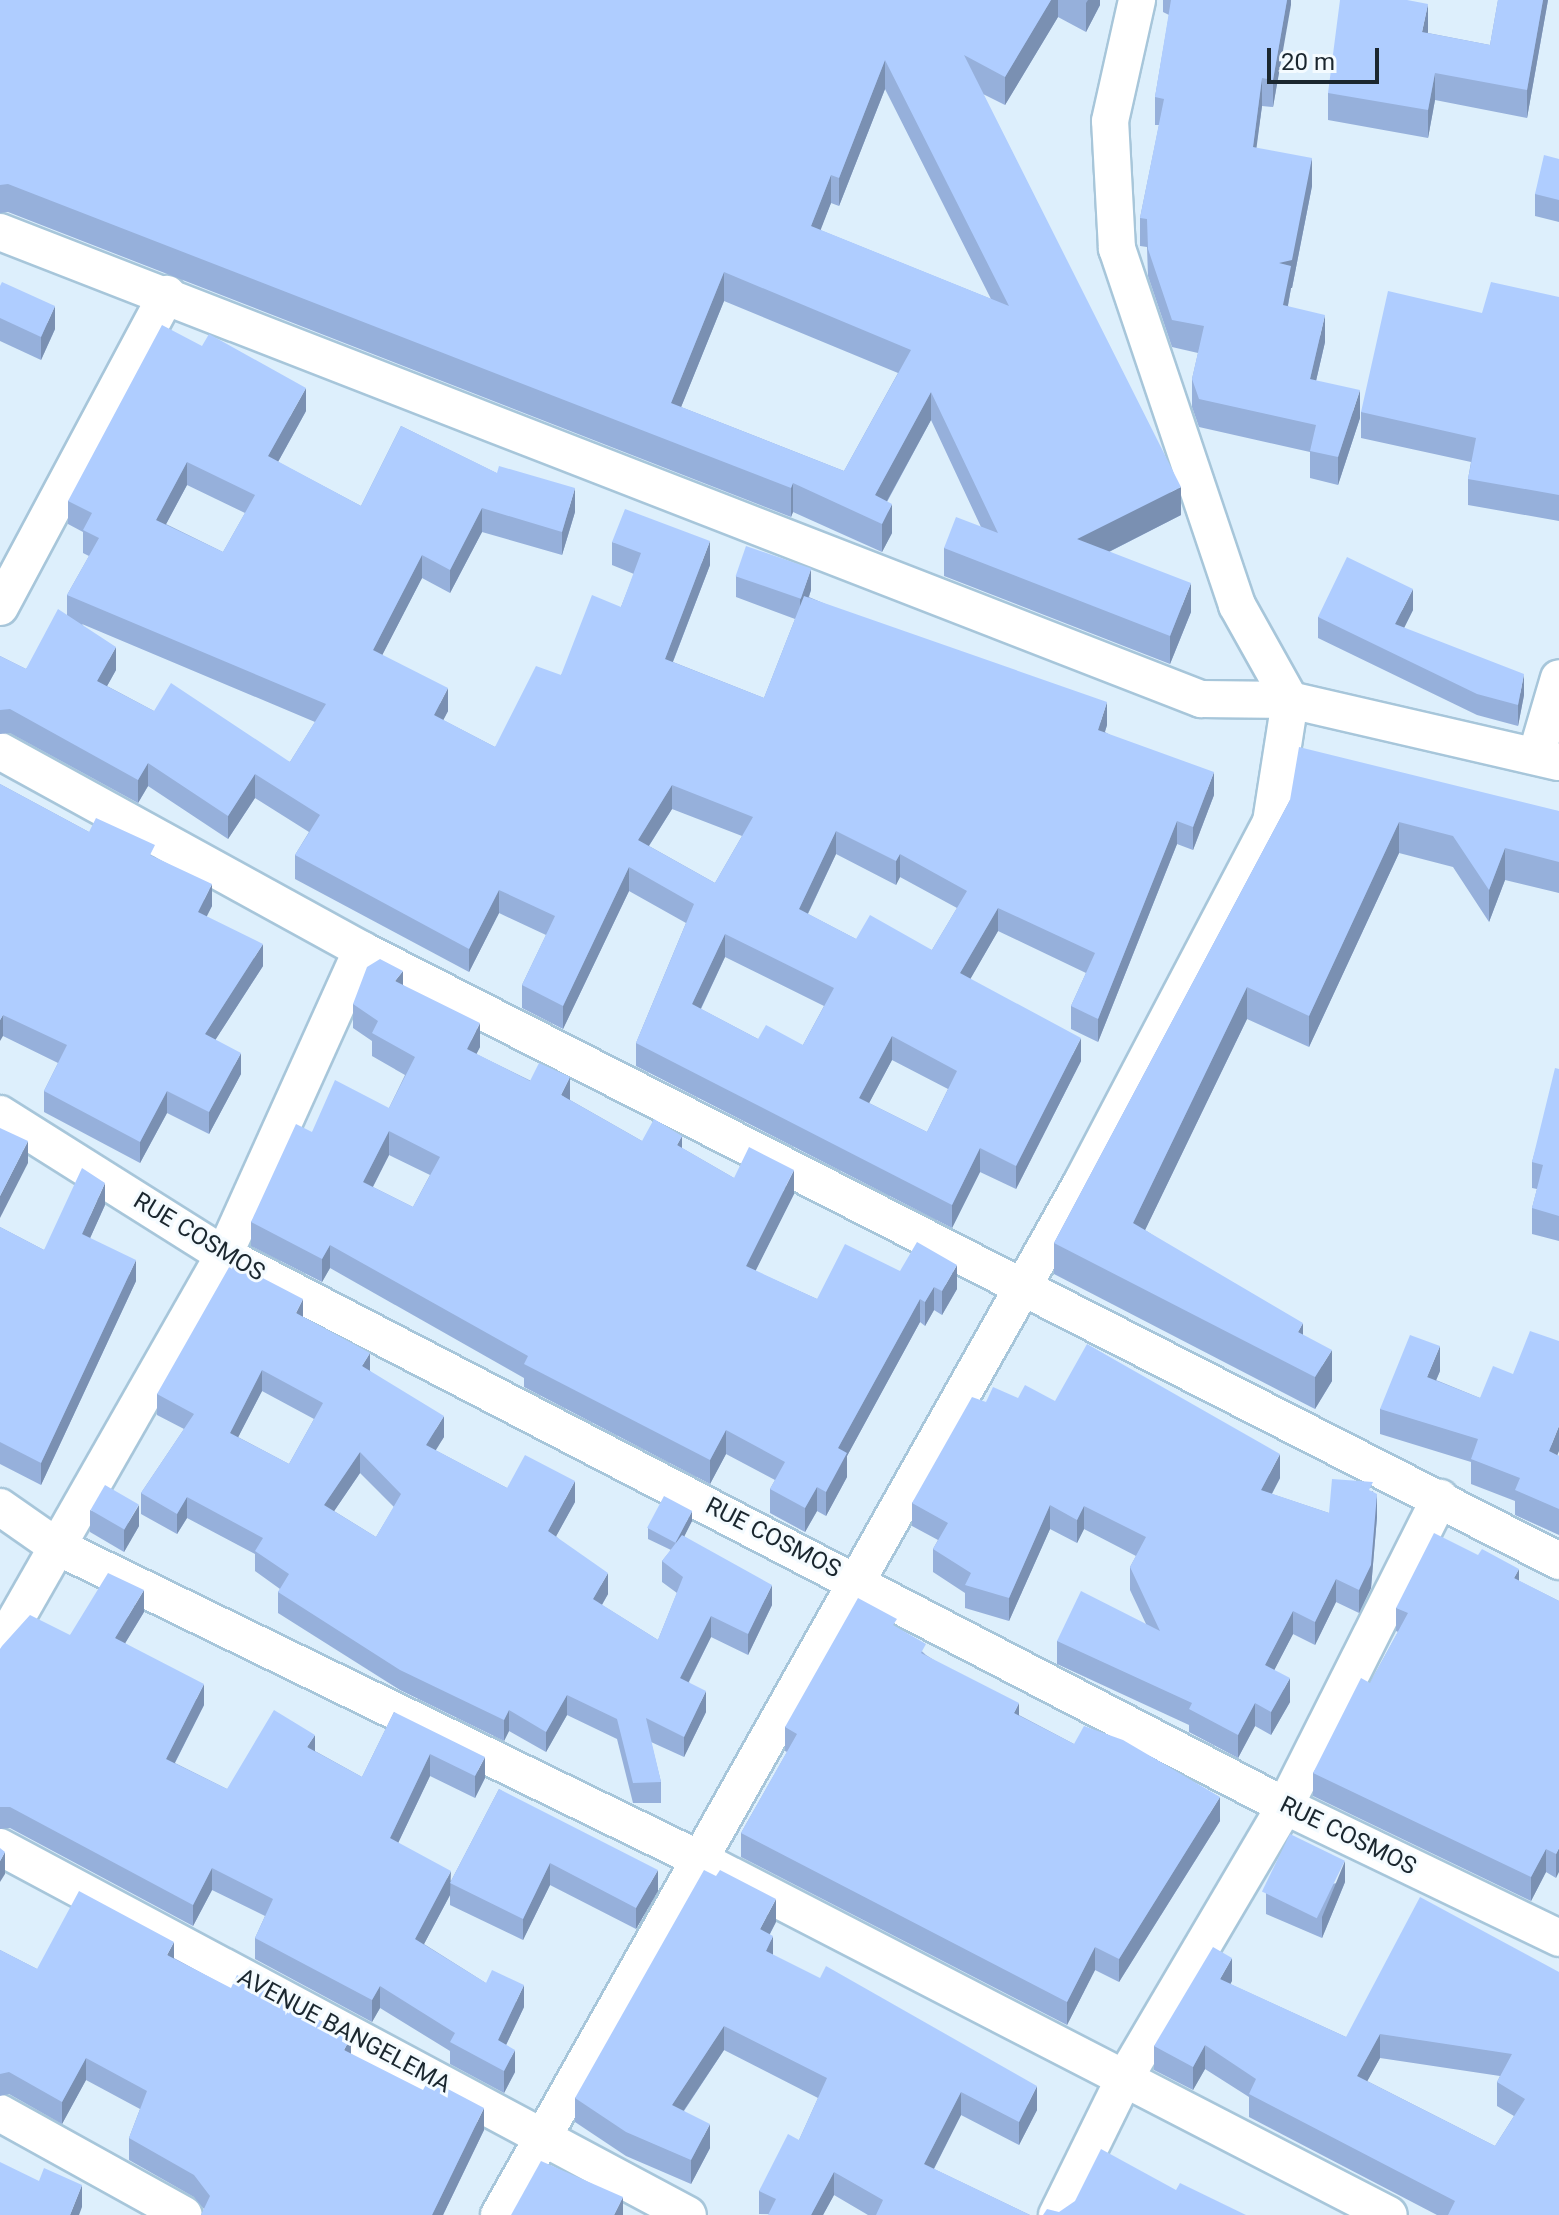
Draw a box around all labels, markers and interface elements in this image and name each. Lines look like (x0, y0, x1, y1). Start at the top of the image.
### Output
scale bar (1271, 32, 1383, 82)
text: 20 m (1281, 48, 1335, 76)
street label: RUE COSMOS (128, 1187, 270, 1287)
street label: RUE COSMOS (701, 1492, 845, 1584)
street label: RUE COSMOS (1275, 1791, 1421, 1881)
street label: AVENUE BANGELEMA (233, 1963, 455, 2099)

